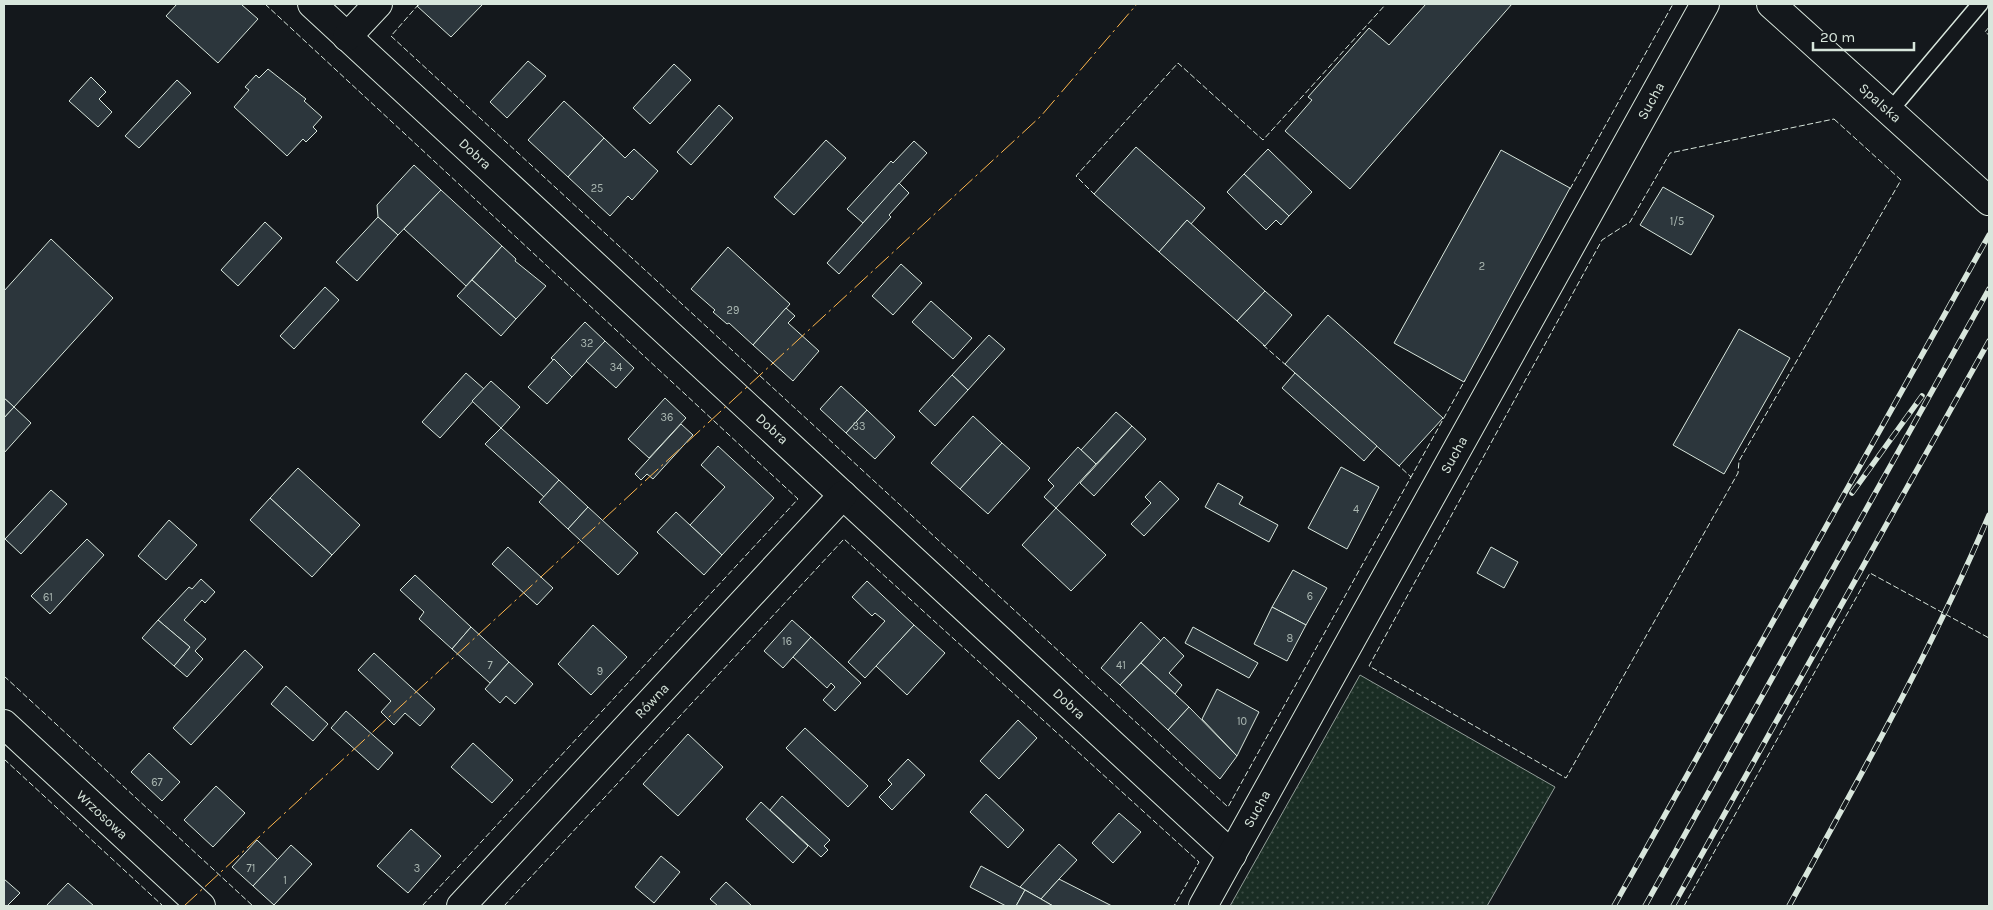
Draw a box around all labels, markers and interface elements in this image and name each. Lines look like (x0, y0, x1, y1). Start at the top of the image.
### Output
scale bar (1813, 20, 1914, 52)
text: 20 m (1820, 28, 1855, 46)
street label: Sucha (1634, 79, 1668, 123)
street label: Spalska (1855, 80, 1905, 126)
street label: Dobra (455, 135, 495, 173)
house number: 25 (591, 182, 603, 195)
house number: 1/5 (1670, 215, 1684, 228)
house number: 2 (1479, 260, 1485, 273)
house number: 29 (727, 304, 739, 317)
house number: 32 (581, 337, 593, 350)
house number: 34 (610, 361, 622, 374)
street label: Dobra (752, 410, 792, 448)
house number: 36 (661, 411, 673, 424)
house number: 33 (853, 420, 866, 433)
street label: Sucha (1437, 433, 1471, 477)
house number: 4 (1353, 503, 1359, 516)
house number: 6 (1307, 590, 1313, 603)
house number: 61 (43, 591, 53, 604)
house number: 8 (1287, 632, 1294, 645)
house number: 16 (782, 635, 792, 648)
house number: 7 (487, 659, 493, 672)
house number: 41 (1116, 659, 1126, 672)
house number: 9 (597, 665, 603, 678)
street label: Równa (631, 680, 673, 722)
street label: Dobra (1049, 685, 1089, 723)
house number: 10 (1237, 715, 1247, 728)
house number: 67 (151, 776, 163, 789)
street label: Wrzosowa (73, 787, 131, 843)
street label: Sucha (1240, 787, 1274, 831)
house number: 71 (247, 862, 255, 875)
house number: 3 (414, 862, 420, 875)
house number: 1 (283, 874, 287, 887)

